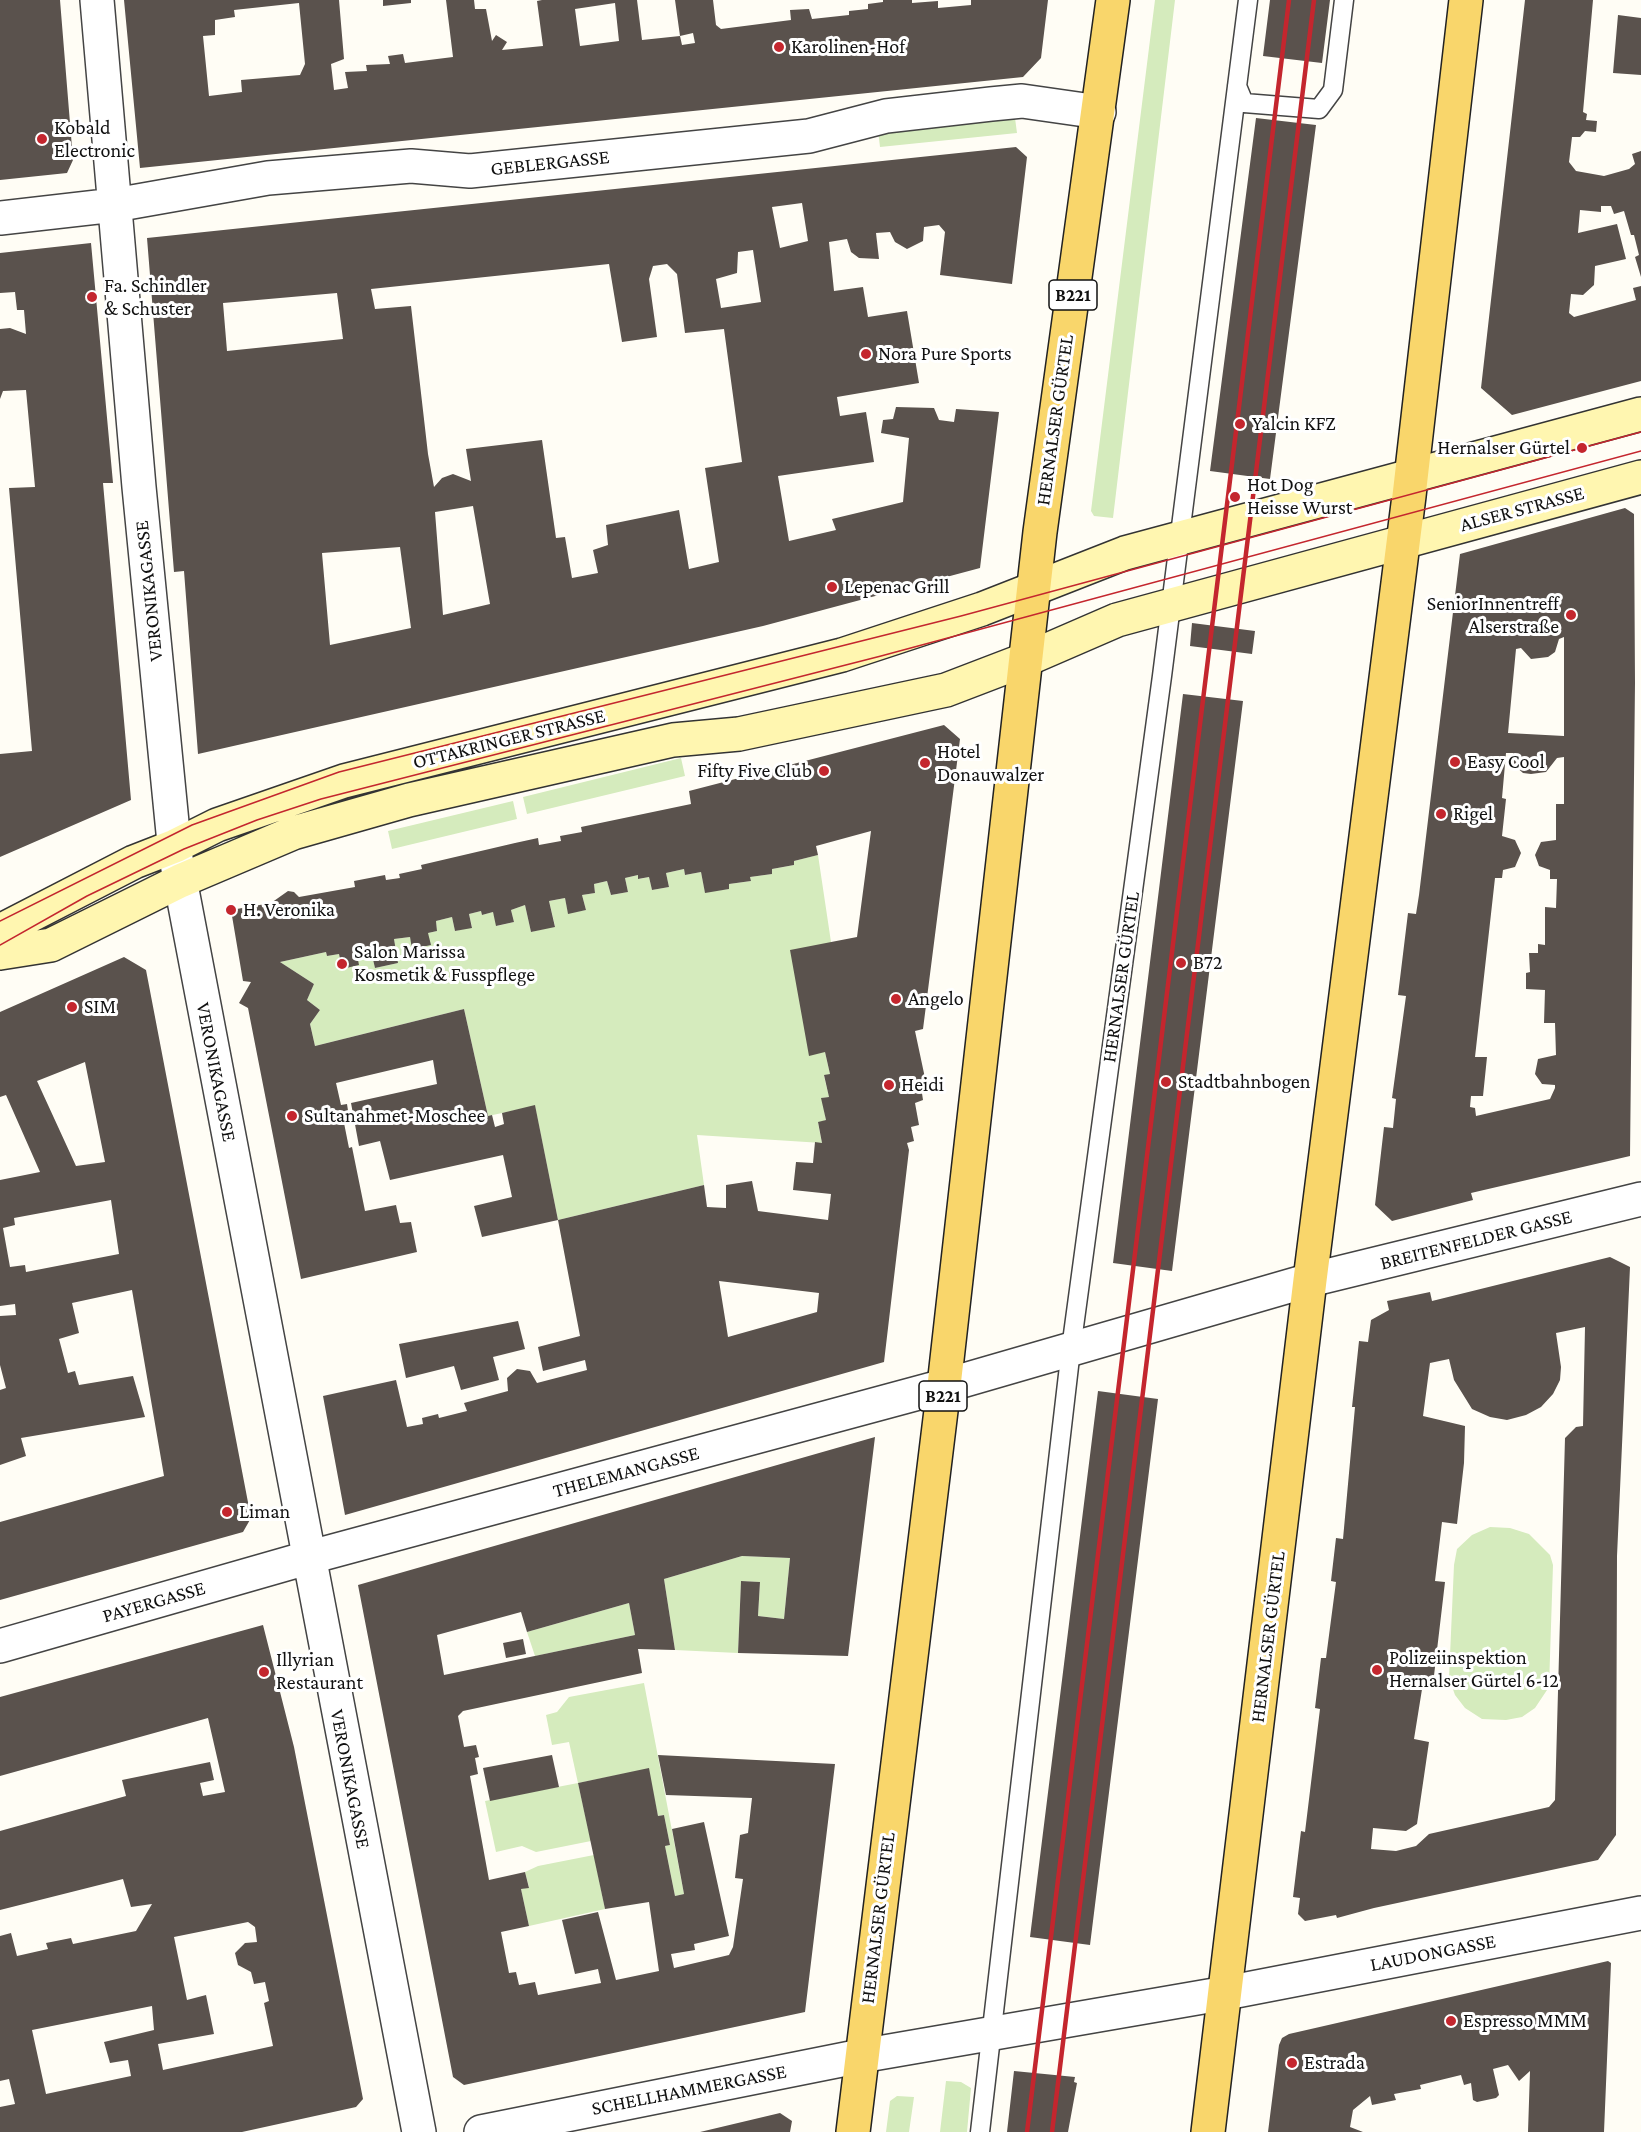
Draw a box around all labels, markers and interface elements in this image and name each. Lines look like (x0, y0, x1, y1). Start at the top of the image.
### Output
place label: Karolinen-Hof (791, 35, 905, 59)
marker: Karolinen-Hof (772, 40, 786, 54)
place label: Kobald Electronic (54, 116, 135, 163)
marker: Kobald Electronic (35, 132, 49, 146)
street label: GEBLERGASSE (489, 145, 611, 181)
place label: Fa. Schindler & Schuster (104, 274, 207, 321)
road number: B221 (1049, 280, 1097, 310)
marker: Fa. Schindler & Schuster (85, 290, 99, 304)
street label: HERNALSER GÜRTEL (1031, 333, 1079, 507)
place label: Nora Pure Sports (878, 342, 1012, 366)
marker: Nora Pure Sports (859, 347, 873, 361)
place label: Yalcin KFZ (1252, 412, 1336, 436)
marker: Yalcin KFZ (1233, 417, 1247, 431)
place label: Hernalser Gürtel (1437, 436, 1570, 460)
marker: Hernalser Gürtel (1575, 441, 1589, 455)
place label: Hot Dog Heisse Wurst (1247, 473, 1352, 520)
street label: ALSER STRASSE (1457, 481, 1587, 537)
marker: Hot Dog Heisse Wurst (1228, 490, 1242, 504)
street label: VERONIKAGASSE (130, 519, 168, 663)
place label: Lepenac Grill (844, 575, 950, 599)
marker: Lepenac Grill (825, 580, 839, 594)
place label: SeniorInnentreff Alserstraße (1427, 592, 1559, 639)
marker: SeniorInnentreff Alserstraße (1564, 608, 1578, 622)
street label: OTTAKRINGER STRASSE (410, 703, 608, 775)
place label: Hotel Donauwalzer (937, 740, 1044, 787)
place label: Easy Cool (1467, 750, 1545, 774)
marker: Easy Cool (1448, 755, 1462, 769)
marker: Hotel Donauwalzer (918, 756, 932, 770)
place label: Fifty Five Club (697, 759, 812, 783)
marker: Fifty Five Club (817, 764, 831, 778)
place label: Rigel (1453, 802, 1493, 826)
marker: Rigel (1434, 807, 1448, 821)
street label: HERNALSER GÜRTEL (1097, 890, 1145, 1064)
place label: H. Veronika (243, 898, 335, 922)
marker: H. Veronika (224, 903, 238, 917)
place label: Salon Marissa Kosmetik & Fusspflege (354, 940, 535, 987)
place label: B72 (1193, 951, 1222, 975)
marker: B72 (1174, 956, 1188, 970)
marker: Salon Marissa Kosmetik & Fusspflege (335, 957, 349, 971)
place label: Angelo (908, 987, 964, 1011)
marker: Angelo (889, 992, 903, 1006)
place label: SIM (84, 995, 116, 1019)
marker: SIM (65, 1000, 79, 1014)
street label: VERONIKAGASSE (191, 1000, 241, 1144)
place label: Stadtbahnbogen (1178, 1070, 1311, 1094)
place label: Heidi (901, 1073, 944, 1097)
marker: Stadtbahnbogen (1159, 1075, 1173, 1089)
marker: Heidi (882, 1078, 896, 1092)
place label: Sultanahmet-Moschee (304, 1104, 485, 1128)
marker: Sultanahmet-Moschee (285, 1109, 299, 1123)
street label: BREITENFELDER GASSE (1377, 1205, 1575, 1275)
road number: B221 (919, 1381, 967, 1411)
street label: THELEMANGASSE (550, 1441, 702, 1503)
place label: Liman (239, 1500, 290, 1524)
marker: Liman (220, 1505, 234, 1519)
street label: HERNALSER GÜRTEL (1246, 1550, 1290, 1724)
street label: PAYERGASSE (100, 1576, 208, 1628)
place label: Polizeiinspektion Hernalser Gürtel 6-12 (1389, 1646, 1559, 1693)
place label: Illyrian Restaurant (276, 1648, 363, 1695)
marker: Polizeiinspektion Hernalser Gürtel 6-12 (1370, 1663, 1384, 1677)
marker: Illyrian Restaurant (257, 1665, 271, 1679)
street label: VERONIKAGASSE (325, 1707, 375, 1851)
street label: HERNALSER GÜRTEL (856, 1831, 900, 2005)
street label: LAUDONGASSE (1368, 1929, 1498, 1977)
place label: Espresso MMM (1463, 2009, 1587, 2033)
marker: Espresso MMM (1444, 2014, 1458, 2028)
place label: Estrada (1304, 2051, 1365, 2075)
marker: Estrada (1285, 2056, 1299, 2070)
street label: SCHELLHAMMERGASSE (590, 2059, 788, 2121)

